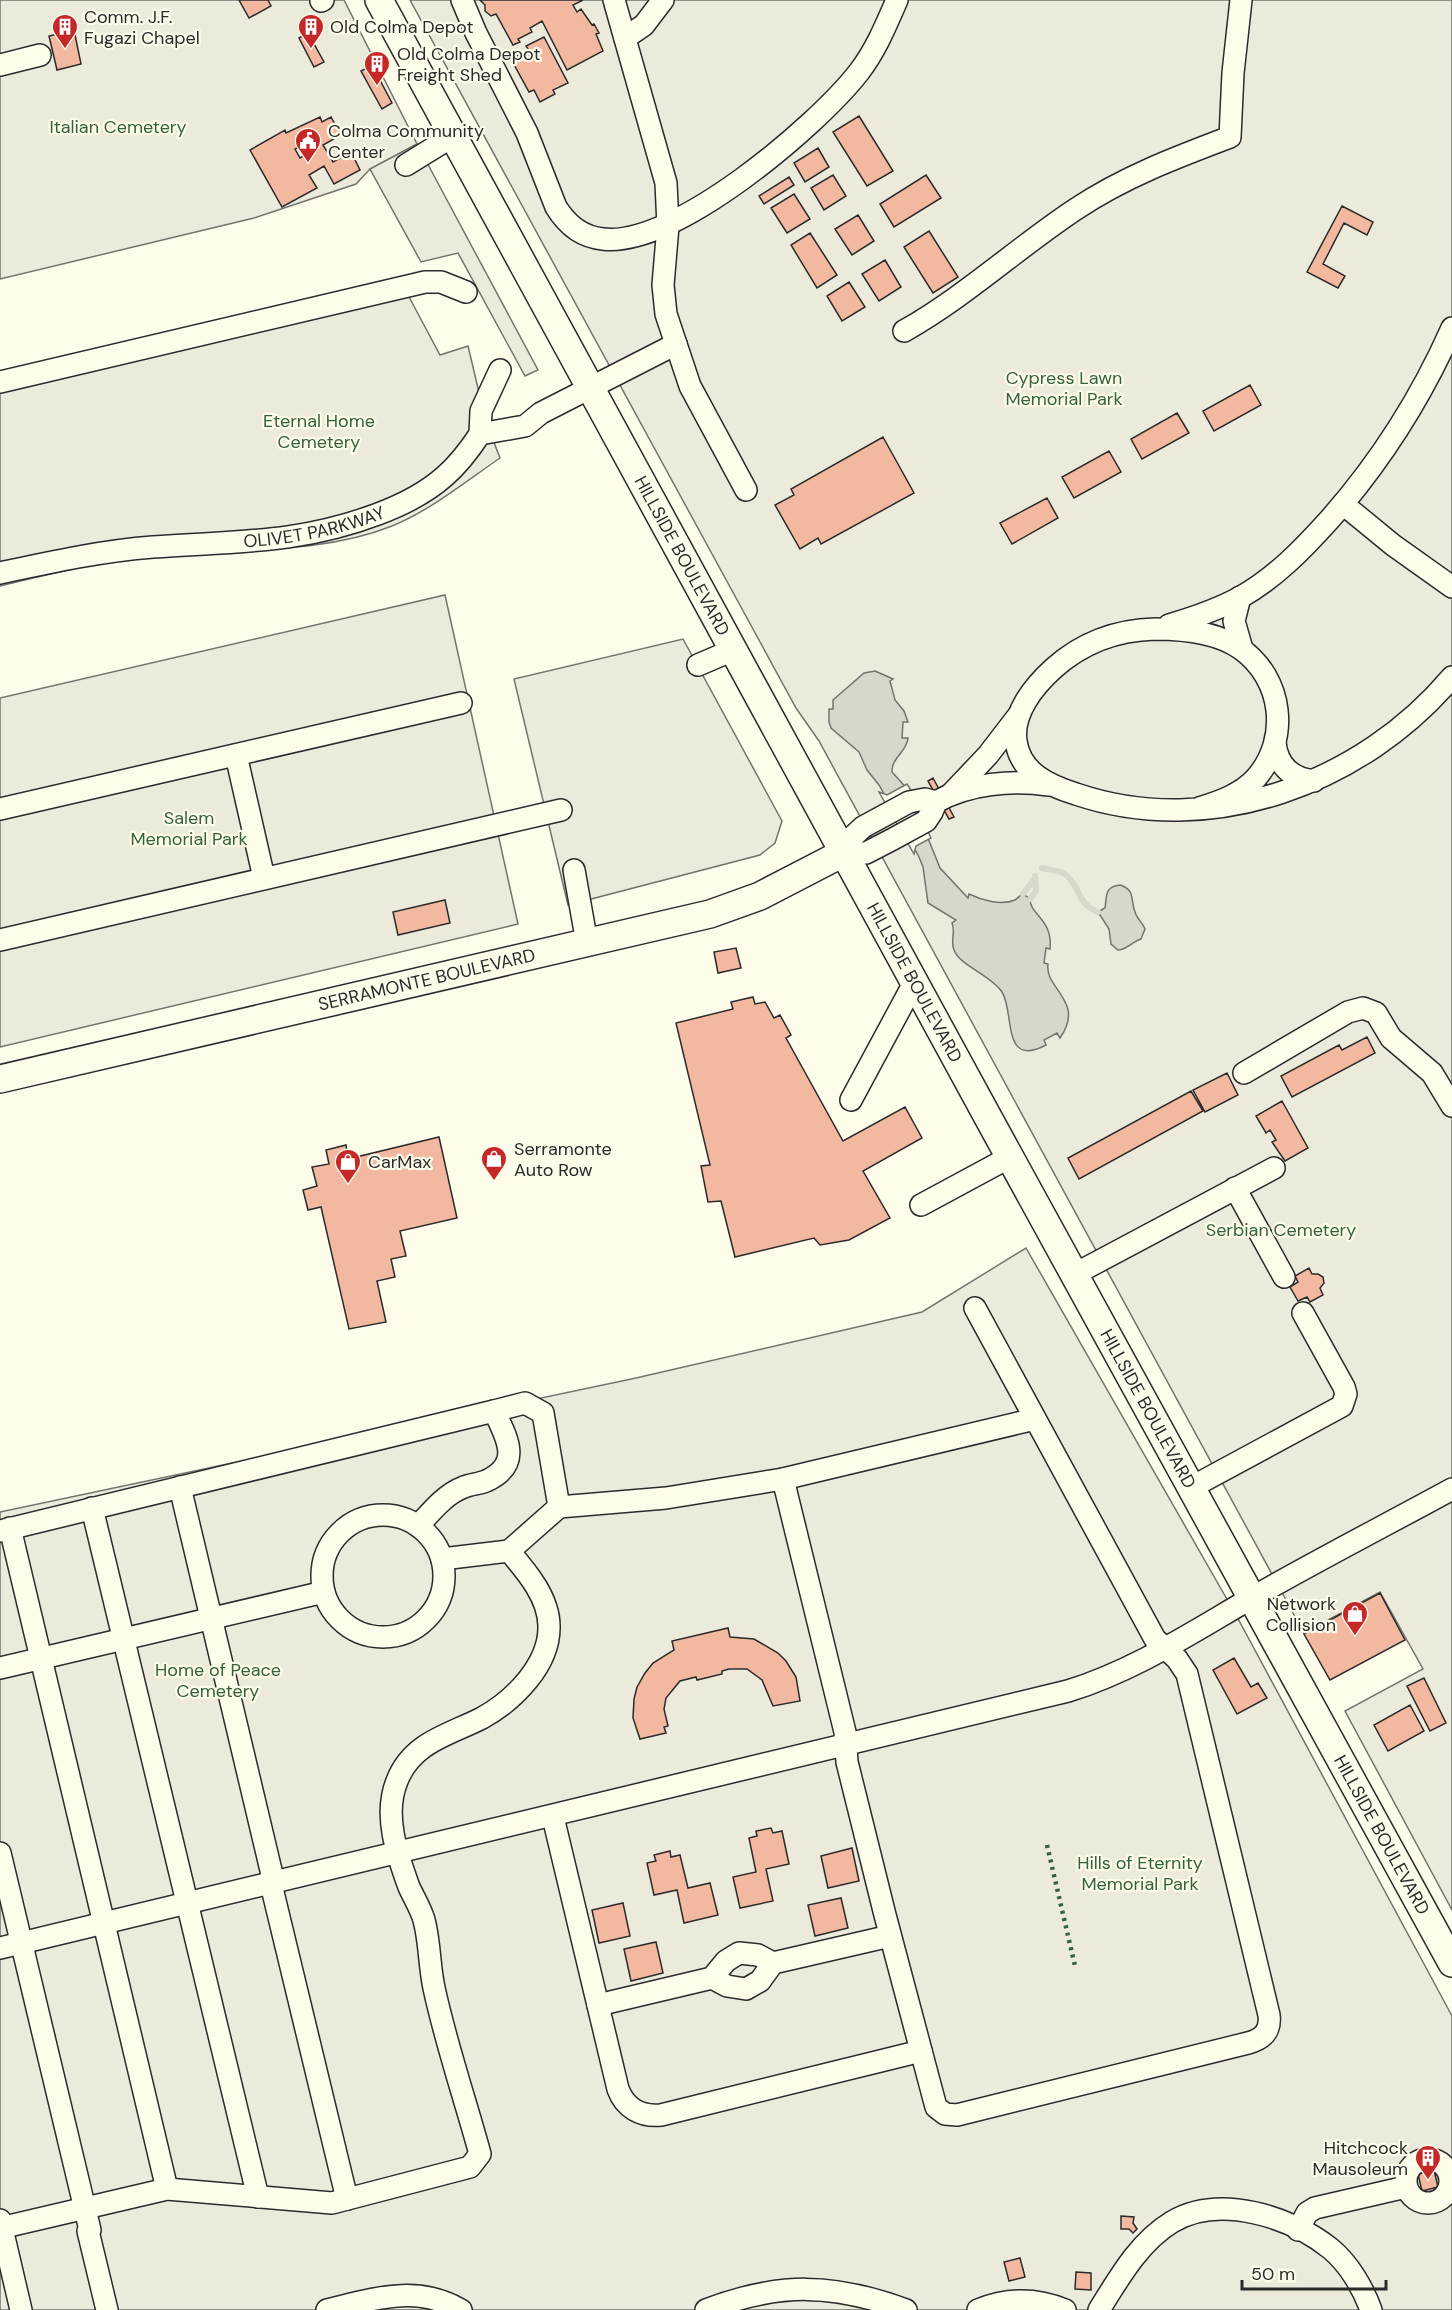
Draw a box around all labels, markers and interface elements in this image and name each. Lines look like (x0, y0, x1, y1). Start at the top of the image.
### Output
place label: Comm. J.F. Fugazi Chapel (84, 5, 200, 50)
building icon: Comm. J.F. Fugazi Chapel (50, 12, 80, 50)
building icon: Old Colma Depot (296, 12, 326, 50)
place label: Old Colma Depot (330, 15, 473, 39)
place label: Old Colma Depot Freight Shed (397, 42, 540, 87)
building icon: Old Colma Depot Freight Shed (362, 49, 392, 87)
park label: Italian Cemetery (49, 115, 187, 139)
place label: Colma Community Center (328, 119, 484, 164)
public building icon: Colma Community Center (293, 126, 323, 164)
park label: Cypress Lawn Memorial Park (1005, 366, 1123, 411)
park label: Eternal Home Cemetery (263, 409, 375, 454)
street label: HILLSIDE BOULEVARD (629, 472, 735, 640)
street label: OLIVET PARKWAY (243, 500, 389, 554)
park label: Salem Memorial Park (130, 806, 248, 851)
street label: HILLSIDE BOULEVARD (861, 898, 968, 1067)
street label: SERRAMONTE BOULEVARD (316, 943, 538, 1017)
place label: Serramonte Auto Row (514, 1137, 612, 1182)
shop icon: Serramonte Auto Row (479, 1144, 509, 1182)
shop icon: CarMax (333, 1147, 363, 1185)
place label: CarMax (368, 1150, 431, 1174)
park label: Serbian Cemetery (1206, 1218, 1356, 1242)
street label: HILLSIDE BOULEVARD (1094, 1325, 1201, 1493)
place label: Network Collision (1266, 1592, 1336, 1637)
shop icon: Network Collision (1340, 1599, 1370, 1637)
park label: Home of Peace Cemetery (155, 1658, 281, 1703)
street label: HILLSIDE BOULEVARD (1328, 1751, 1435, 1919)
park label: Hills of Eternity Memorial Park (1077, 1851, 1203, 1896)
place label: Hitchcock Mausoleum (1312, 2136, 1408, 2181)
building icon: Hitchcock Mausoleum (1413, 2143, 1443, 2181)
scale bar (1242, 2253, 1386, 2291)
text: 50 m (1251, 2262, 1295, 2286)

